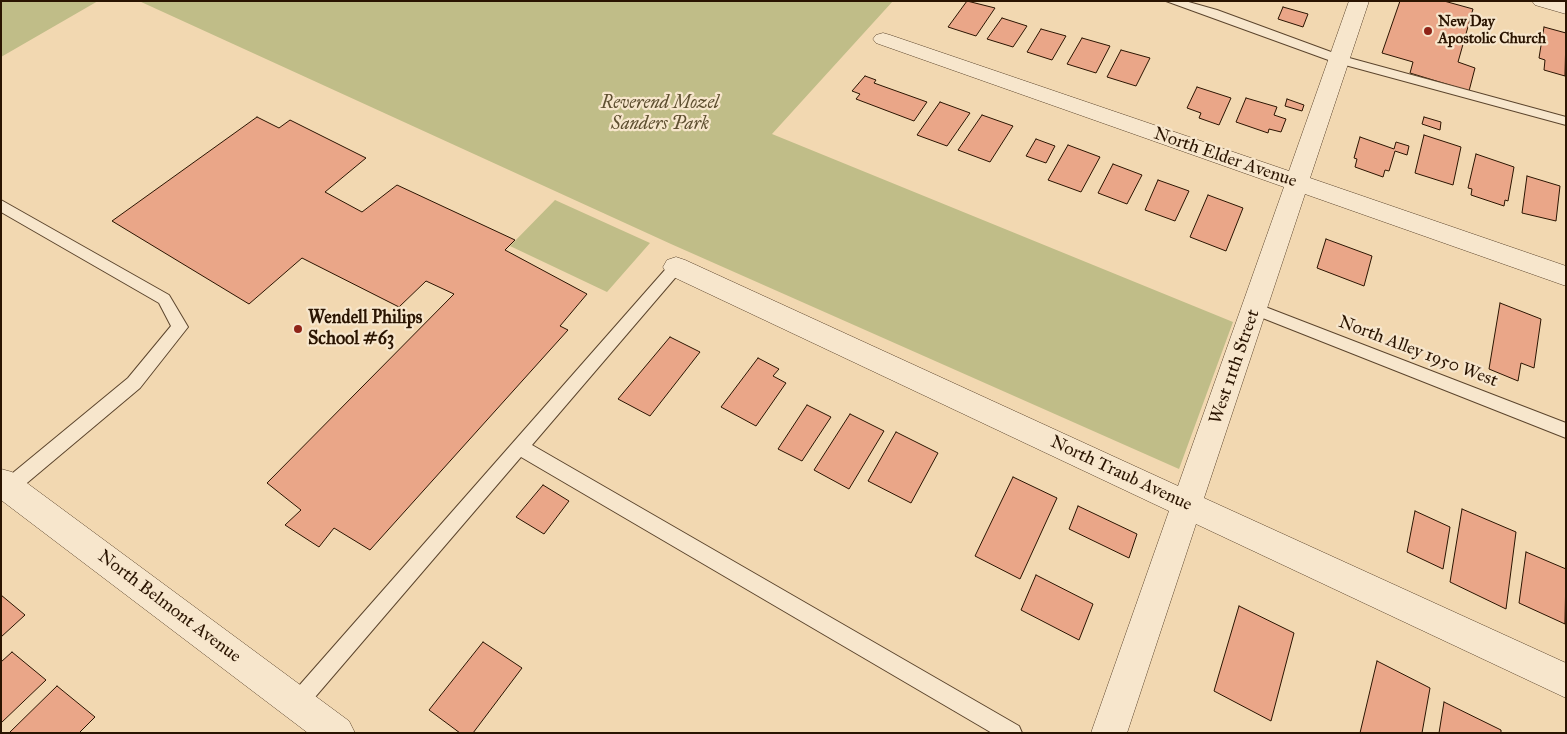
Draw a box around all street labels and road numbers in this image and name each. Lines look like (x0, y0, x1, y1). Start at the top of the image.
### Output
street label: North Elder Avenue (1151, 123, 1299, 193)
street label: West 11th Street (1205, 307, 1265, 427)
street label: North Alley 1950 West (1335, 312, 1501, 392)
street label: North Traub Avenue (1047, 432, 1195, 516)
street label: North Belmont Avenue (93, 546, 245, 668)

